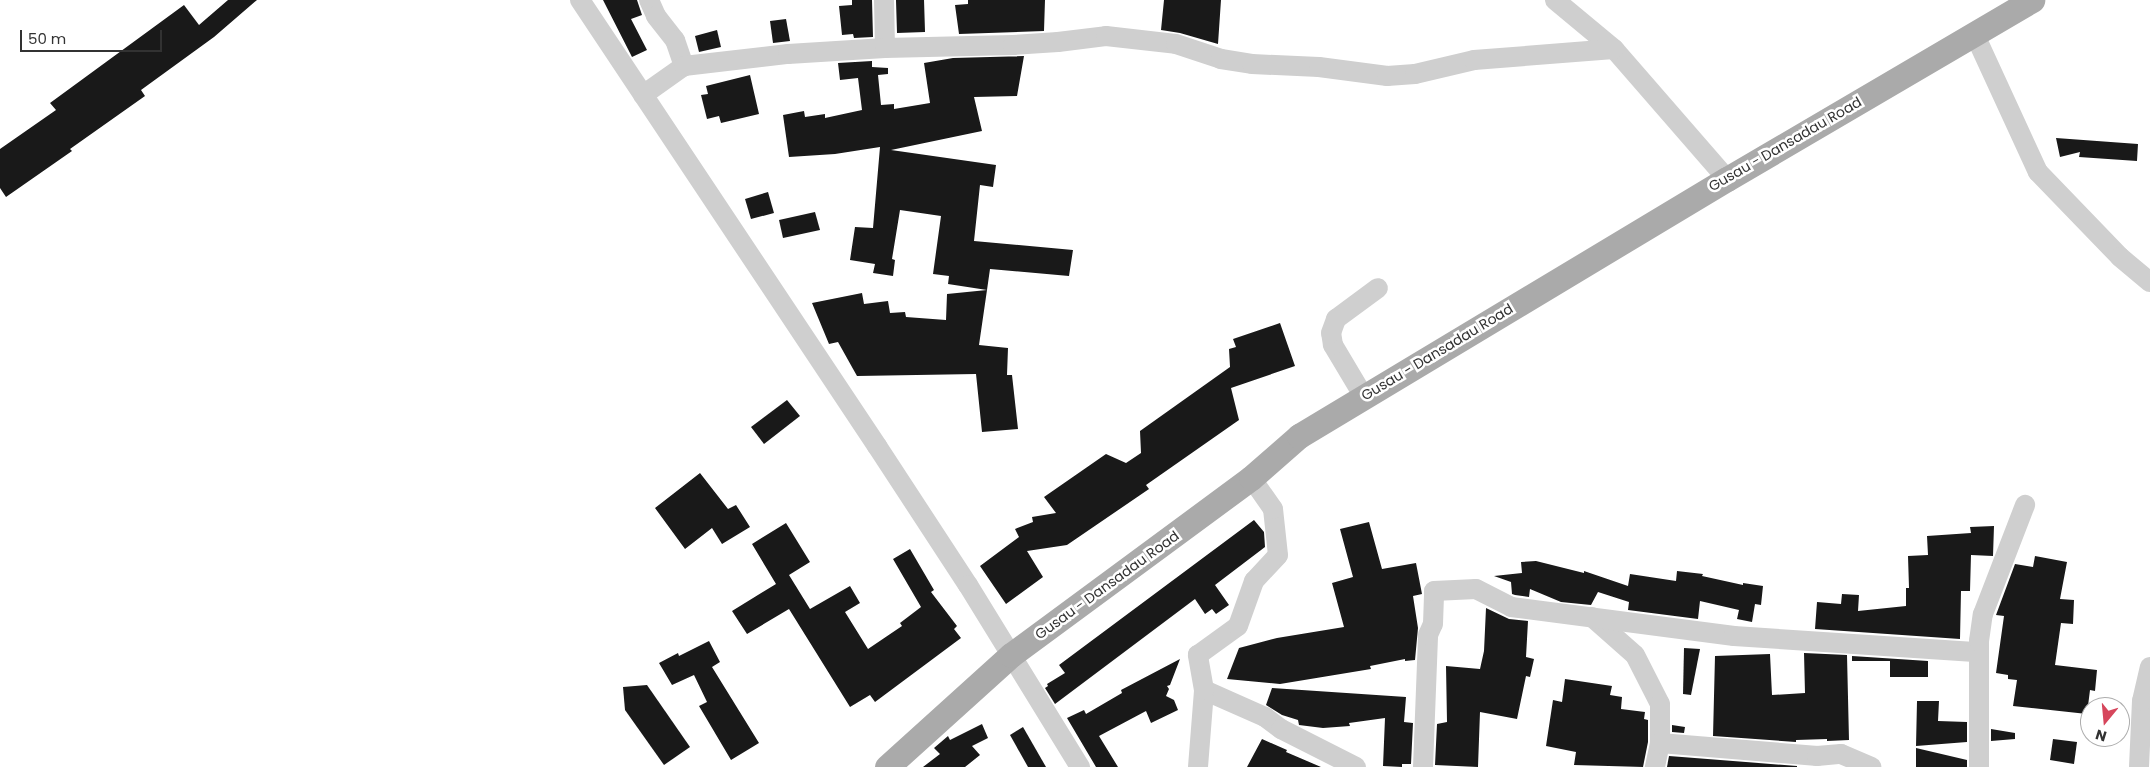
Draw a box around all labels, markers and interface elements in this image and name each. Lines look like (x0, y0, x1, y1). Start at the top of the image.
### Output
scale bar (22, 20, 165, 52)
text: 50 m (28, 28, 66, 49)
street label: Gusau - Dansadau Road (1706, 93, 1864, 195)
street label: Gusau - Dansadau Road (1358, 300, 1516, 404)
street label: Gusau - Dansadau Road (1032, 527, 1182, 643)
north arrow (2080, 697, 2130, 747)
text: N (2093, 724, 2109, 746)

